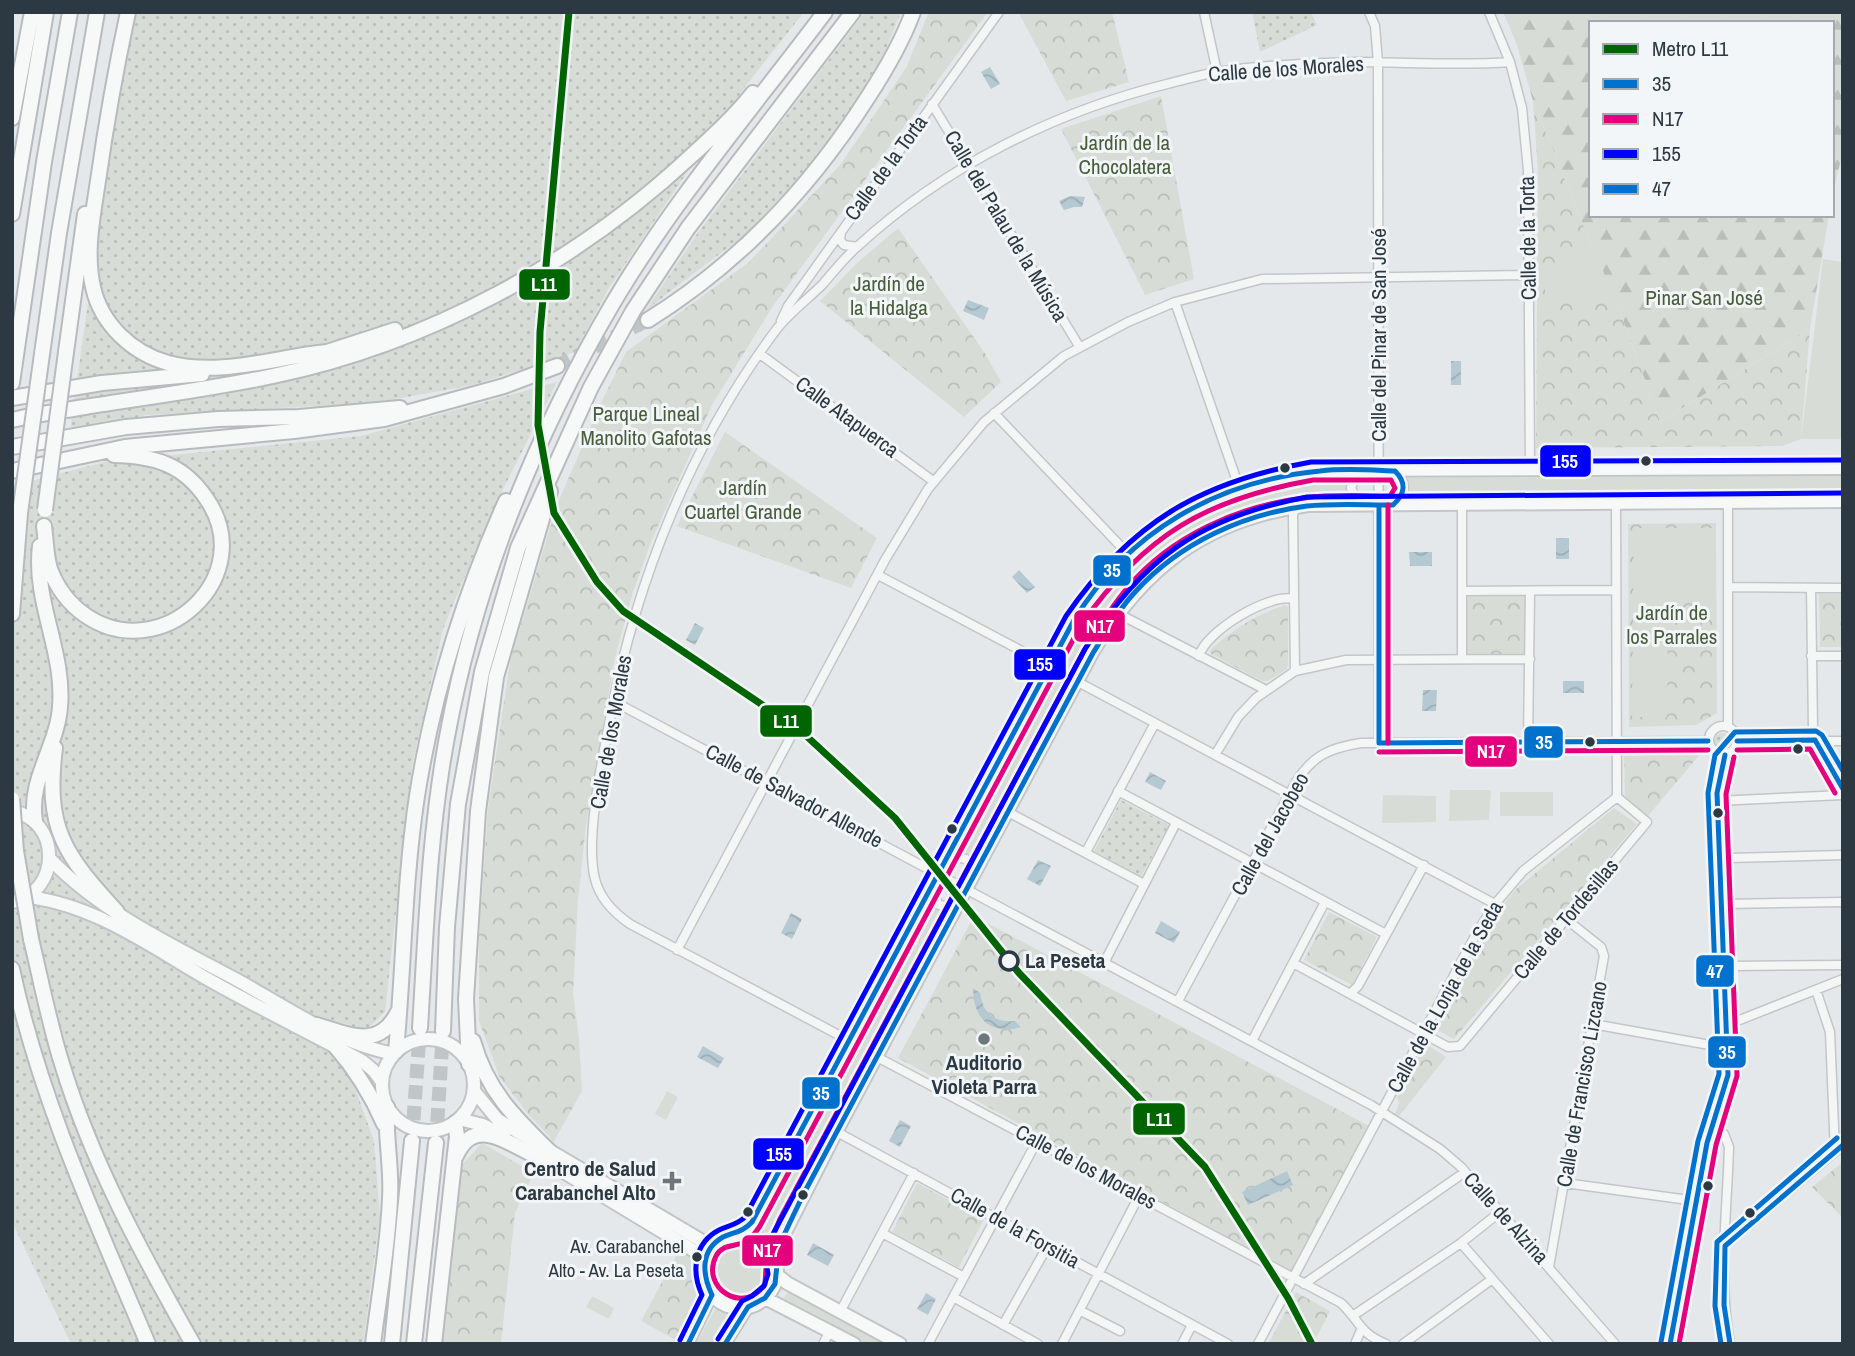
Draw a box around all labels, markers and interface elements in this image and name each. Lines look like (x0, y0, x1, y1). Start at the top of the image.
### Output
legend (1589, 21, 1834, 217)
text: Metro L11 (1652, 34, 1729, 63)
street label: Calle de los Morales (1207, 49, 1365, 88)
text: 35 (1652, 69, 1671, 98)
text: N17 (1652, 104, 1684, 133)
street label: Calle de la Torta (837, 109, 934, 226)
street label: Calle del Palau de la Música (938, 125, 1075, 327)
park label: Jardín de la Chocolatera (1079, 128, 1172, 181)
text: 155 (1652, 139, 1681, 168)
text: 47 (1652, 174, 1671, 203)
street label: Calle de la Torta (1512, 175, 1543, 300)
street label: Calle del Pinar de San José (1364, 228, 1393, 442)
line badge: L11 (518, 268, 571, 301)
park label: Jardín de la Hidalga (850, 269, 928, 322)
text: L11 (531, 271, 557, 297)
park label: Pinar San José (1645, 283, 1763, 312)
street label: Calle Atapuerca (790, 369, 905, 464)
park label: Parque Lineal Manolito Gafotas (580, 399, 712, 452)
line badge: 155 (1539, 444, 1592, 478)
text: 155 (1552, 448, 1578, 474)
unlabelled marker (1639, 454, 1653, 468)
unlabelled marker (1278, 461, 1292, 475)
park label: Jardín Cuartel Grande (684, 473, 802, 526)
line badge: 35 (1092, 554, 1132, 587)
text: 35 (1103, 557, 1121, 583)
park label: Jardín de los Parrales (1627, 598, 1717, 651)
line badge: N17 (1073, 609, 1126, 643)
text: N17 (1086, 613, 1115, 639)
line badge: 155 (1013, 648, 1067, 681)
text: 155 (1027, 651, 1053, 677)
street label: Calle de los Morales (583, 653, 638, 811)
line badge: L11 (759, 704, 813, 738)
text: L11 (773, 708, 799, 734)
line badge: 35 (1523, 725, 1564, 759)
text: 35 (1535, 729, 1553, 755)
line badge: N17 (1464, 735, 1518, 768)
unlabelled marker (1583, 735, 1597, 749)
street label: Calle de Salvador Allende (700, 736, 888, 855)
text: N17 (1477, 738, 1506, 764)
unlabelled marker (1791, 742, 1805, 756)
street label: Calle del Jacobeo (1224, 767, 1315, 901)
unlabelled marker (1711, 806, 1725, 820)
unlabelled marker (945, 822, 959, 836)
street label: Calle de Tordesillas (1506, 852, 1625, 985)
street label: Calle de la Lonja de la Seda (1380, 895, 1510, 1098)
place label: La Peseta (1025, 946, 1106, 975)
marker: La Peseta (999, 951, 1019, 971)
line badge: 47 (1695, 954, 1735, 988)
text: 47 (1706, 958, 1724, 984)
street label: Calle de Francisco Lizcano (1549, 979, 1614, 1189)
marker: Auditorio Violeta Parra (976, 1031, 992, 1047)
line badge: 35 (1707, 1035, 1747, 1069)
text: 35 (1718, 1039, 1736, 1065)
place label: Auditorio Violeta Parra (932, 1048, 1037, 1101)
line badge: 35 (801, 1076, 841, 1110)
text: 35 (812, 1080, 830, 1106)
line badge: L11 (1132, 1102, 1186, 1136)
text: L11 (1146, 1106, 1172, 1132)
street label: Calle de los Morales (1011, 1117, 1162, 1216)
line badge: 155 (752, 1137, 805, 1171)
text: 155 (766, 1141, 792, 1167)
place label: Centro de Salud Carabanchel Alto (515, 1154, 656, 1207)
street label: Calle de Alzina (1457, 1165, 1556, 1270)
marker: Centro de Salud Carabanchel Alto (662, 1171, 682, 1191)
unlabelled marker (1701, 1179, 1715, 1193)
street label: Calle de la Forsitia (945, 1180, 1085, 1275)
unlabelled marker (796, 1188, 810, 1202)
unlabelled marker (741, 1205, 755, 1219)
unlabelled marker (1743, 1206, 1757, 1220)
place label: Av. Carabanchel Alto - Av. La Peseta (548, 1233, 684, 1283)
line badge: N17 (741, 1234, 794, 1267)
text: N17 (753, 1237, 782, 1263)
marker: Av. Carabanchel Alto - Av. La Peseta (690, 1250, 704, 1264)

